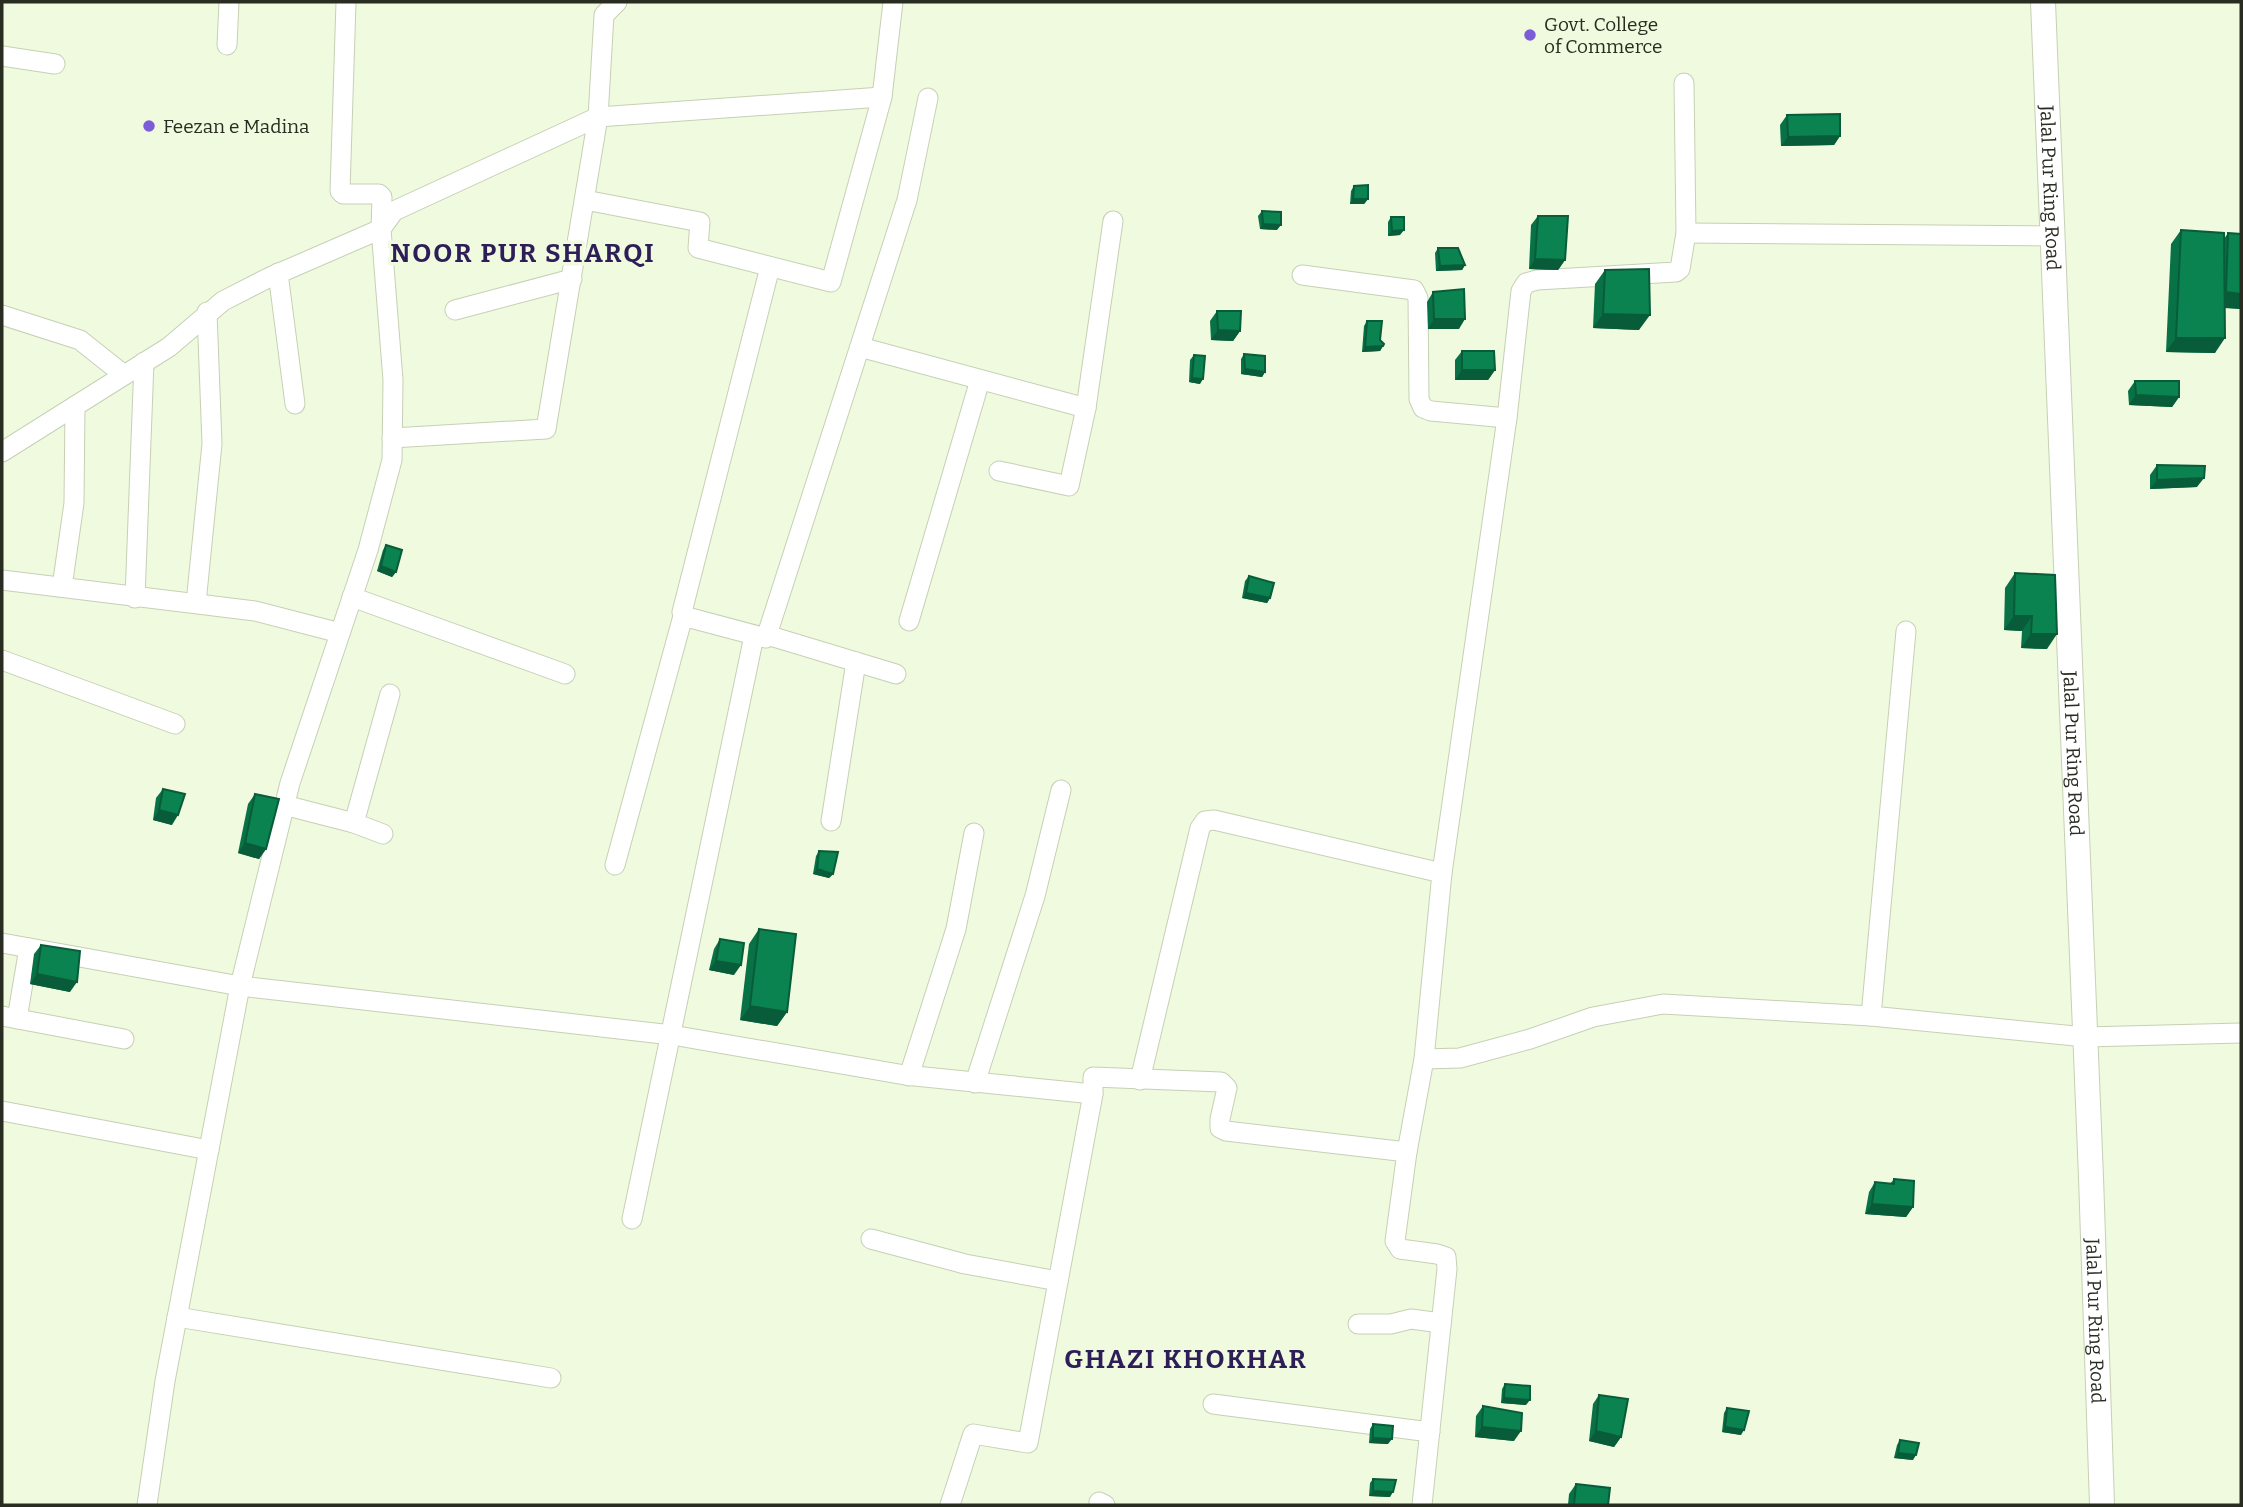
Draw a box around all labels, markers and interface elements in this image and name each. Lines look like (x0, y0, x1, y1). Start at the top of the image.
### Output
place label: Govt. College of Commerce (1544, 13, 1662, 58)
marker: Govt. College of Commerce (1522, 27, 1538, 43)
street label: Jalal Pur Ring Road (2036, 104, 2065, 271)
place label: Feezan e Madina (163, 115, 310, 138)
marker: Feezan e Madina (141, 118, 157, 134)
district label: NOOR PUR SHARQI (390, 238, 656, 269)
street label: Jalal Pur Ring Road (2059, 669, 2089, 836)
street label: Jalal Pur Ring Road (2082, 1237, 2110, 1404)
district label: GHAZI KHOKHAR (1064, 1344, 1308, 1375)

